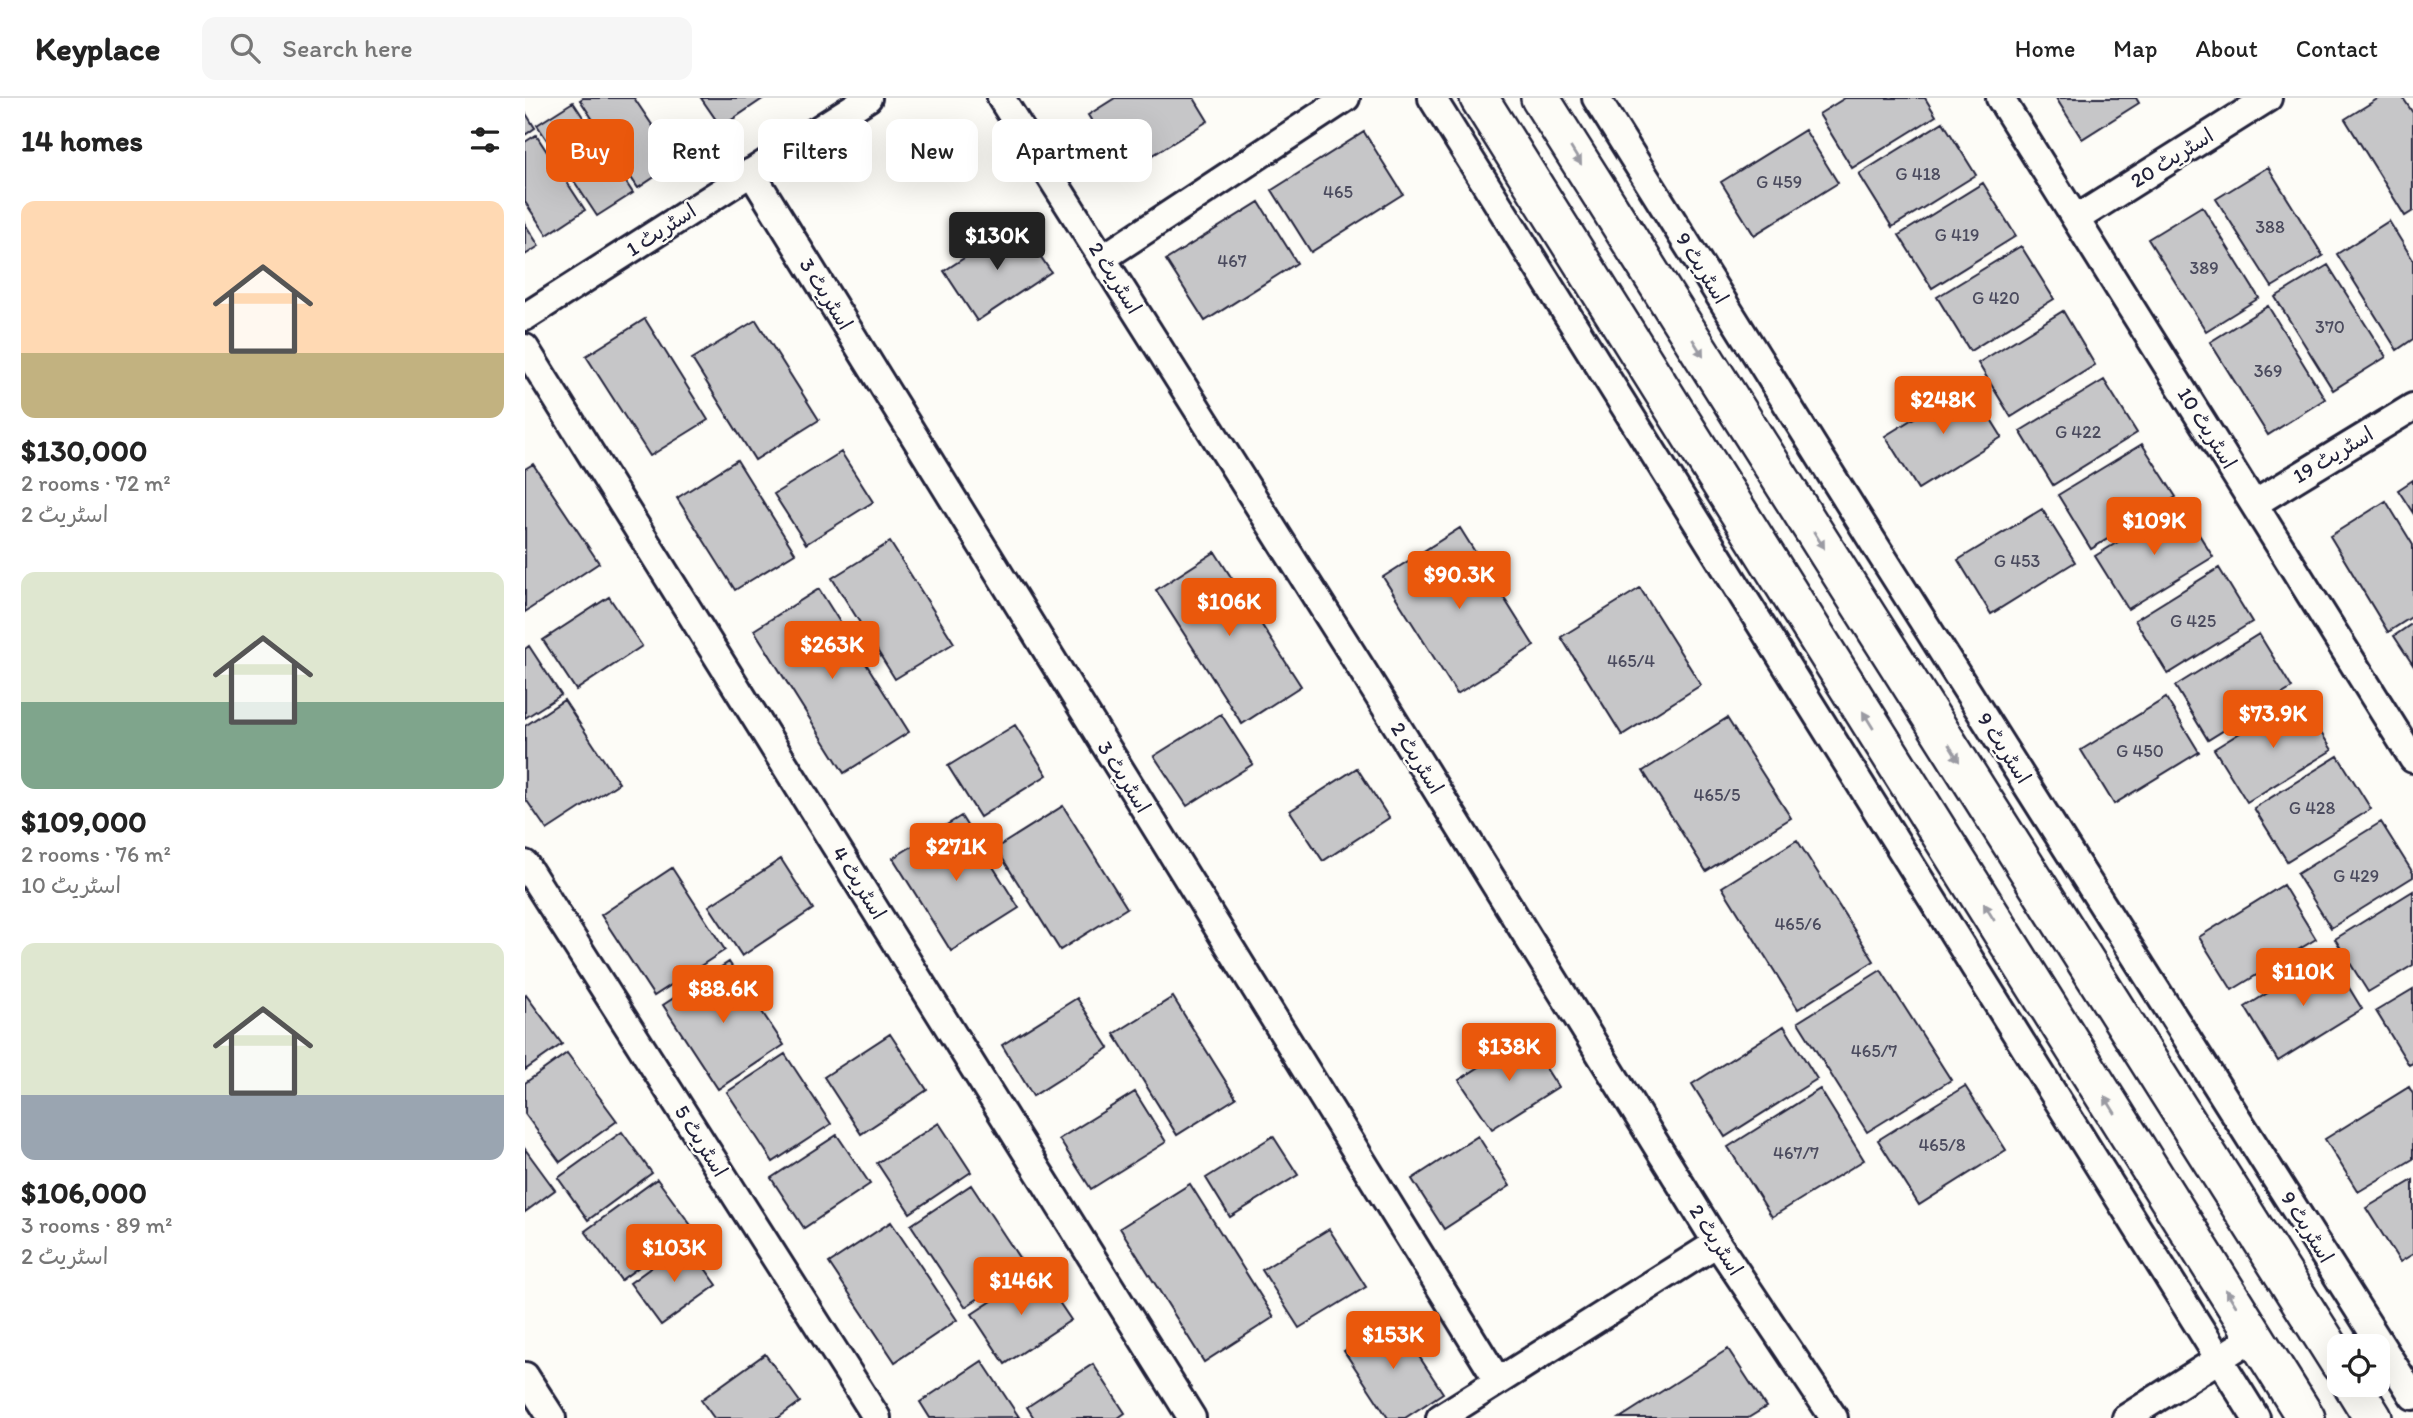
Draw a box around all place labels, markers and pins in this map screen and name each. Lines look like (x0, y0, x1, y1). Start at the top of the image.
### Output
pin: $130K (948, 212, 1046, 272)
pin: $248K (1894, 376, 1992, 436)
pin: $109K (2105, 498, 2203, 557)
pin: $90.3K (1402, 552, 1516, 611)
pin: $106K (1180, 578, 1278, 638)
pin: $263K (783, 622, 881, 681)
pin: $73.9K (2216, 690, 2330, 750)
pin: $271K (907, 824, 1005, 883)
pin: $110K (2254, 948, 2352, 1008)
pin: $88.6K (666, 965, 780, 1025)
pin: $138K (1460, 1024, 1558, 1083)
pin: $103K (625, 1224, 723, 1284)
pin: $146K (972, 1258, 1070, 1317)
pin: $153K (1344, 1312, 1442, 1371)

